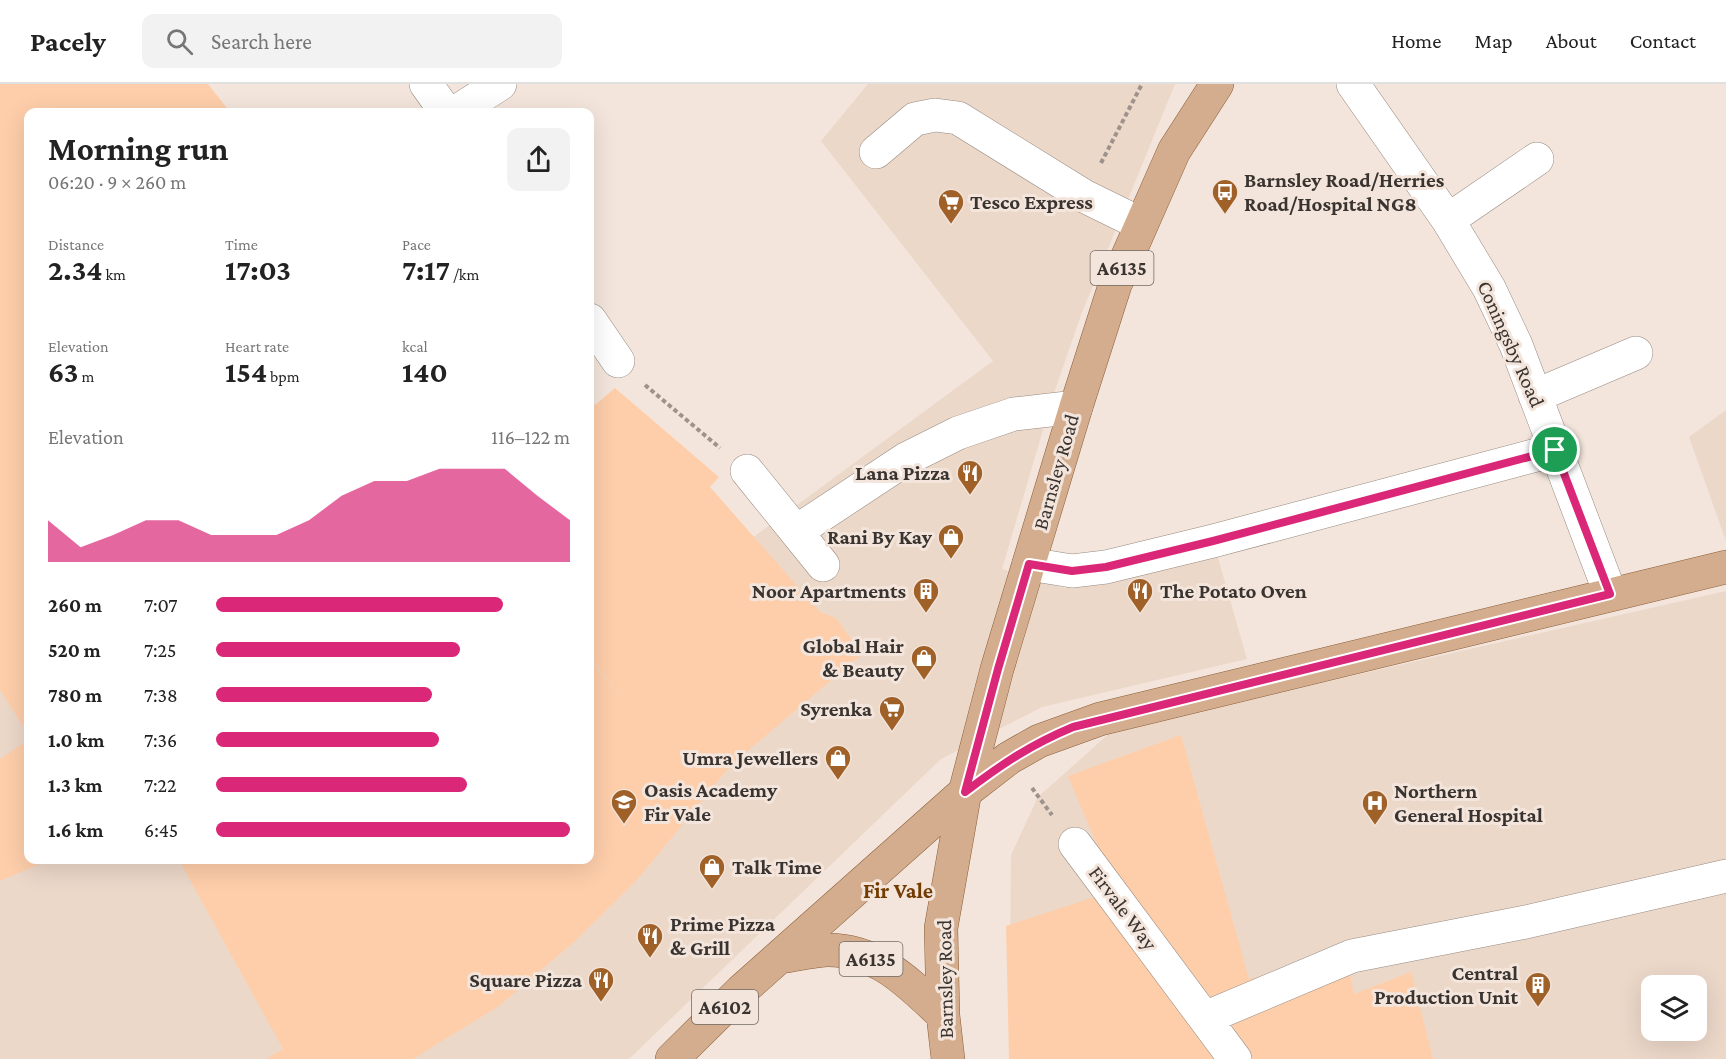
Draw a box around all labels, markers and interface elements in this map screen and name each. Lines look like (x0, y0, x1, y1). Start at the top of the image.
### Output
search box (142, 14, 562, 68)
icon: search (163, 25, 196, 58)
text: Pacely (30, 26, 106, 57)
text: Search here (211, 29, 312, 54)
text: Home (1391, 29, 1441, 53)
text: Map (1474, 29, 1513, 53)
text: About (1546, 29, 1597, 53)
text: Contact (1630, 29, 1696, 53)
button: share (507, 128, 570, 191)
text: Morning run (48, 130, 229, 167)
place label: Barnsley Road/Herries Road/Hospital NG8 (1244, 168, 1445, 216)
text: 06:20 · 9 × 260 m (48, 171, 186, 193)
bus stop icon: Barnsley Road/Herries Road/Hospital NG8 (1210, 177, 1240, 215)
supermarket icon: Tesco Express (936, 187, 966, 225)
place label: Tesco Express (970, 190, 1093, 214)
text: Distance (48, 236, 104, 253)
text: Time (225, 236, 258, 253)
text: Pace (402, 236, 431, 253)
road number: A6135 (1090, 251, 1154, 285)
text: 2.34 (48, 253, 102, 286)
text: 17:03 (225, 253, 291, 286)
text: 7:17 (402, 253, 450, 286)
text: km (102, 266, 126, 283)
text: /km (450, 266, 479, 283)
street label: Coningsby Road (1472, 277, 1550, 411)
text: Elevation (48, 338, 109, 355)
text: Heart rate (225, 338, 289, 355)
text: kcal (402, 338, 428, 355)
text: 63 (48, 355, 79, 388)
text: 154 (225, 355, 267, 388)
text: 140 (402, 355, 448, 388)
text: m (79, 368, 94, 385)
text: bpm (267, 368, 300, 385)
street label: Barnsley Road (1028, 411, 1084, 533)
pin (1529, 424, 1580, 475)
text: Elevation (48, 426, 124, 448)
text: 116–122 m (491, 426, 570, 448)
icon: arrive (1538, 433, 1571, 466)
restaurant icon: Lana Pizza (955, 458, 985, 496)
place label: Lana Pizza (855, 461, 951, 485)
shop icon: Rani By Kay (936, 522, 966, 560)
place label: Rani By Kay (827, 525, 933, 549)
building icon: Noor Apartments (911, 576, 941, 614)
restaurant icon: The Potato Oven (1125, 576, 1155, 614)
place label: Noor Apartments (752, 579, 906, 603)
place label: The Potato Oven (1160, 579, 1307, 603)
text: 260 m (48, 594, 102, 616)
text: 7:07 (144, 594, 178, 616)
place label: Global Hair & Beauty (802, 634, 905, 682)
text: 520 m (48, 639, 101, 661)
text: 7:25 (144, 639, 176, 661)
shop icon: Global Hair & Beauty (909, 643, 939, 681)
text: 780 m (48, 684, 102, 706)
text: 7:38 (144, 684, 178, 706)
supermarket icon: Syrenka (877, 694, 907, 732)
place label: Syrenka (800, 697, 873, 721)
text: 1.0 km (48, 729, 104, 751)
text: 7:36 (144, 729, 177, 751)
shop icon: Umra Jewellers (823, 743, 853, 781)
place label: Umra Jewellers (682, 746, 818, 770)
text: 1.3 km (48, 774, 102, 796)
text: 7:22 (144, 774, 176, 796)
place label: Oasis Academy Fir Vale (644, 778, 778, 826)
place label: Northern General Hospital (1394, 779, 1543, 827)
school or university icon: Oasis Academy Fir Vale (609, 787, 639, 825)
hospital icon: Northern General Hospital (1360, 788, 1390, 826)
text: 1.6 km (48, 819, 103, 841)
text: 6:45 (144, 819, 178, 841)
shop icon: Talk Time (697, 852, 727, 890)
place label: Talk Time (732, 855, 822, 879)
street label: Firvale Way (1084, 861, 1163, 955)
district label: Fir Vale (863, 878, 933, 903)
place label: Prime Pizza & Grill (670, 912, 776, 960)
street label: Barnsley Road (932, 919, 958, 1039)
restaurant icon: Prime Pizza & Grill (635, 921, 665, 959)
road number: A6135 (840, 942, 902, 976)
place label: Central Production Unit (1374, 961, 1518, 1009)
restaurant icon: Square Pizza (586, 965, 616, 1003)
place label: Square Pizza (469, 968, 583, 992)
building icon: Central Production Unit (1523, 970, 1553, 1008)
map controls (1641, 975, 1707, 1041)
button: layers (1641, 975, 1707, 1041)
road number: A6102 (692, 990, 758, 1024)

